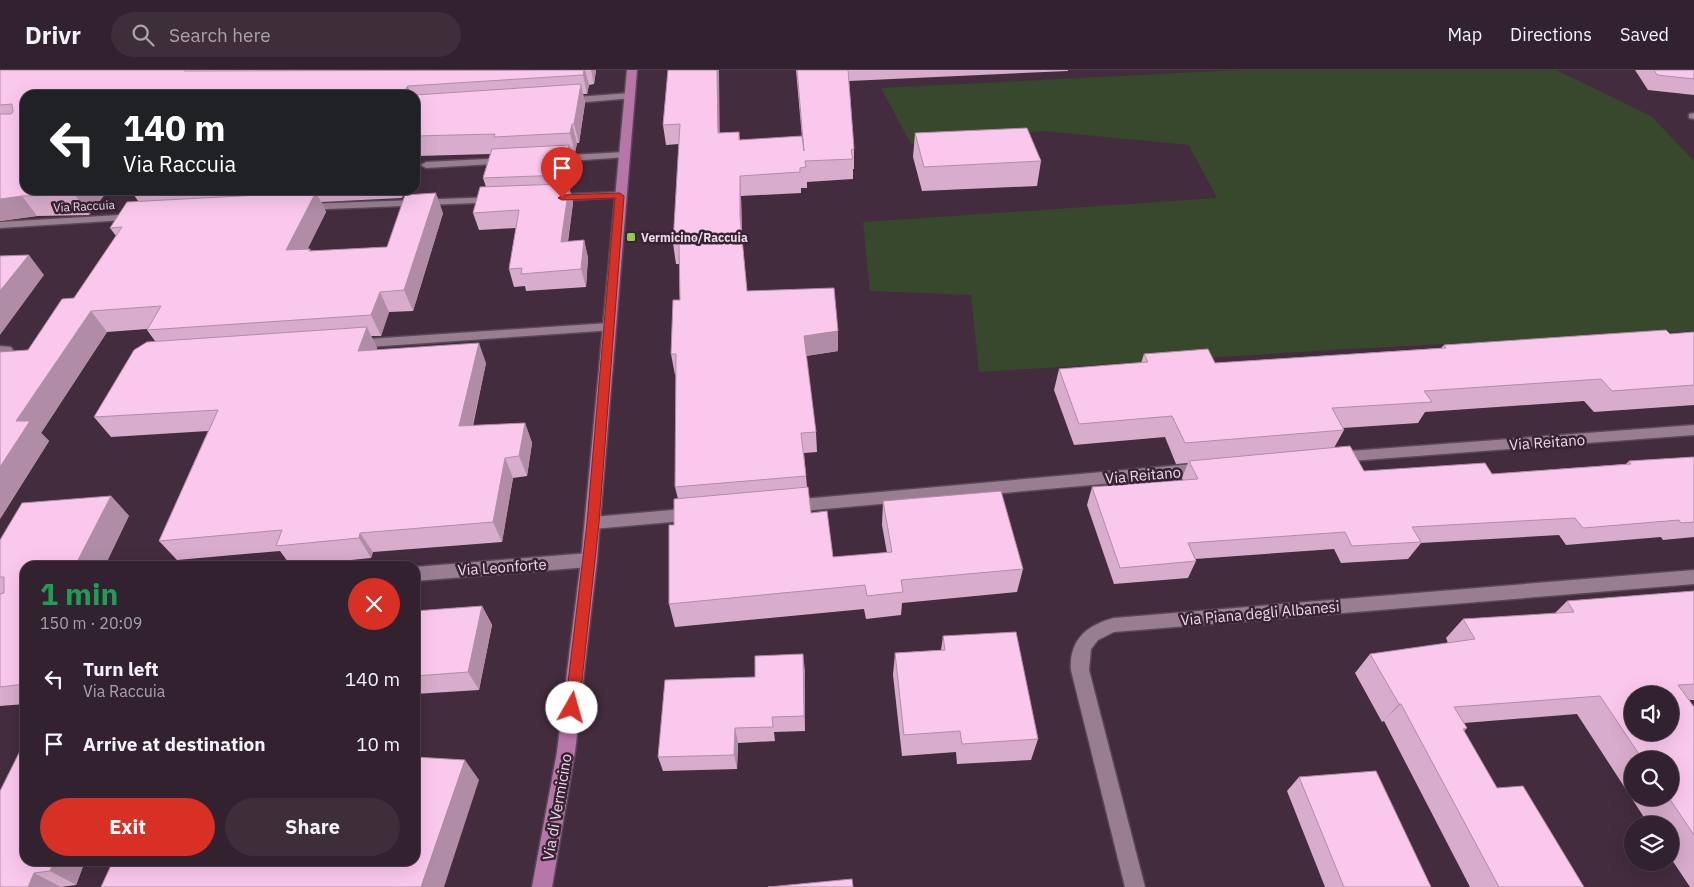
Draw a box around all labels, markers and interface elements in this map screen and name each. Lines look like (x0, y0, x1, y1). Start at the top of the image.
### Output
search box (111, 12, 461, 57)
text: Drivr (25, 19, 81, 51)
icon: search (129, 21, 157, 49)
text: Search here (169, 23, 271, 47)
text: Map (1447, 23, 1482, 46)
text: Directions (1510, 23, 1592, 46)
text: Saved (1620, 23, 1669, 46)
text: 140 m (123, 105, 226, 151)
icon: left (40, 110, 105, 175)
pin (541, 147, 583, 198)
text: Via Raccuia (123, 149, 236, 178)
icon: arrive (548, 154, 576, 182)
street label: Via Raccuia (53, 197, 116, 215)
place label: Vermicino/Raccuia (641, 230, 748, 245)
marker: Vermicino/Raccuia (625, 231, 637, 243)
street label: Via Reitano (1508, 430, 1586, 454)
street label: Via Reitano (1104, 462, 1182, 488)
street label: Via Leonforte (457, 554, 547, 580)
text: 1 min (40, 574, 118, 613)
button: close (348, 578, 400, 630)
street label: Via Piana degli Albanesi (1180, 597, 1340, 629)
text: 150 m · 20:09 (40, 613, 142, 633)
text: Turn left (83, 657, 159, 681)
icon: left (40, 665, 68, 693)
text: 140 m (345, 667, 400, 691)
text: Via Raccuia (83, 681, 165, 701)
position arrow (545, 681, 597, 733)
map controls (1624, 686, 1679, 871)
button: sound (1624, 686, 1679, 741)
icon: arrive (40, 730, 68, 758)
text: Arrive at destination (83, 732, 266, 756)
text: 10 m (356, 732, 400, 756)
button: search (1624, 751, 1679, 806)
street label: Via di Vermicino (538, 752, 576, 862)
button: Exit (40, 798, 215, 856)
button: Share (225, 798, 400, 856)
button: layers (1624, 816, 1679, 871)

